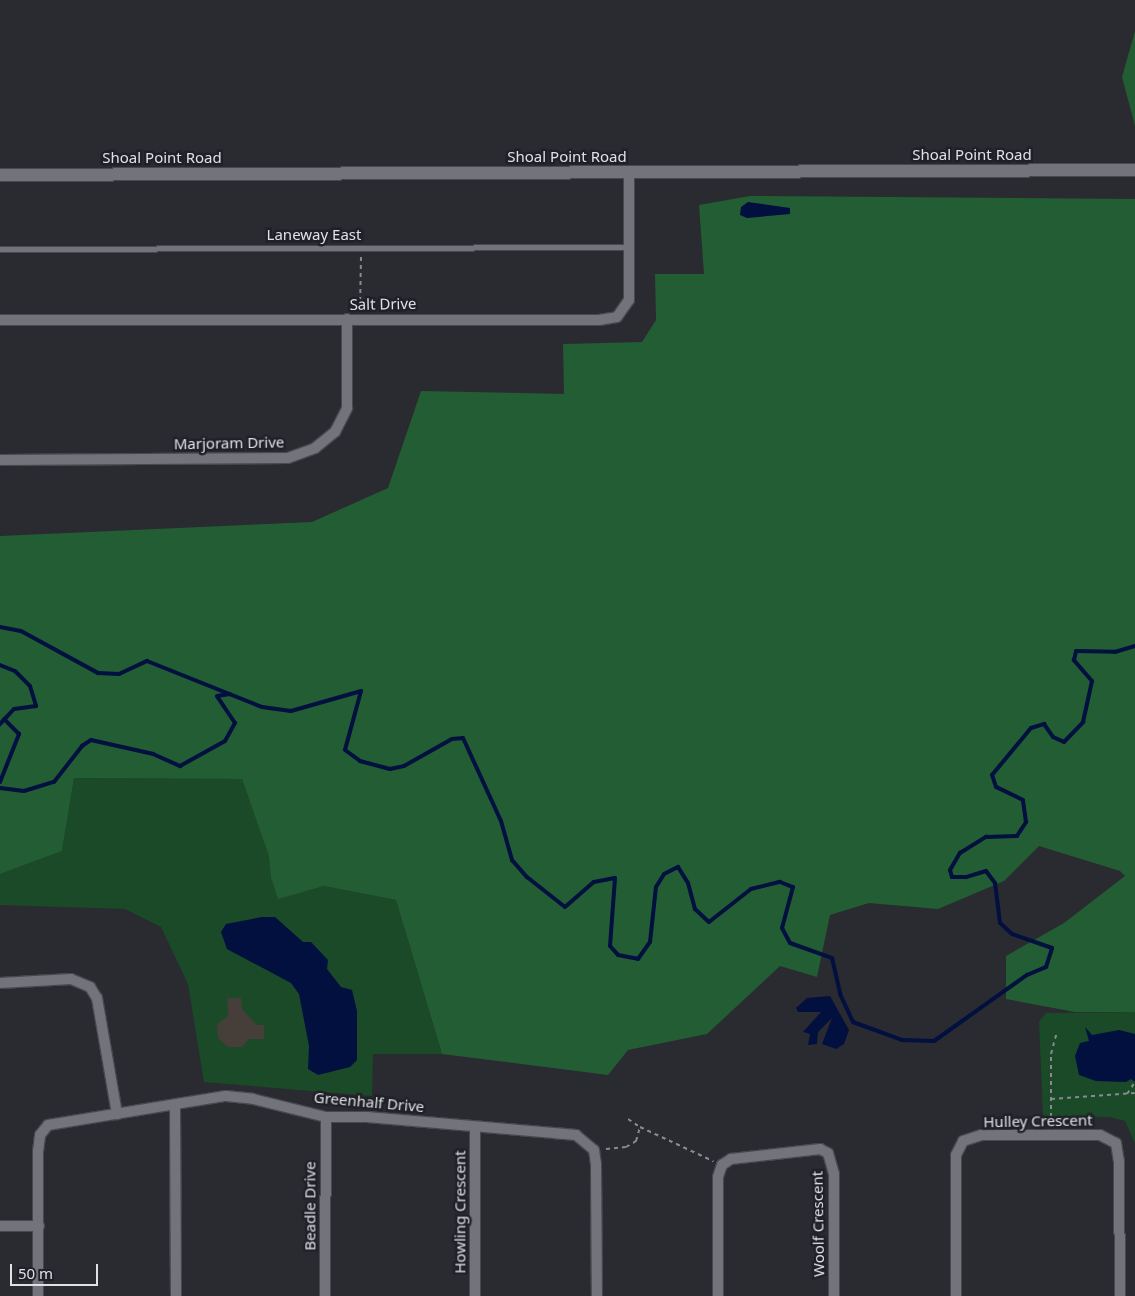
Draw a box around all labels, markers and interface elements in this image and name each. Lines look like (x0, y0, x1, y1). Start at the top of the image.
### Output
street label: Shoal Point Road (912, 146, 1032, 164)
street label: Shoal Point Road (507, 148, 627, 166)
street label: Shoal Point Road (102, 149, 222, 167)
street label: Laneway East (267, 226, 361, 244)
street label: Salt Drive (349, 294, 417, 314)
street label: Marjoram Drive (174, 433, 284, 453)
street label: Greenhalf Drive (313, 1088, 425, 1116)
street label: Hulley Crescent (983, 1111, 1093, 1131)
street label: Howling Crescent (451, 1150, 469, 1274)
street label: Beadle Drive (301, 1161, 319, 1251)
street label: Woolf Crescent (808, 1171, 828, 1277)
scale bar (12, 1254, 100, 1286)
text: 50 m (18, 1263, 53, 1283)

